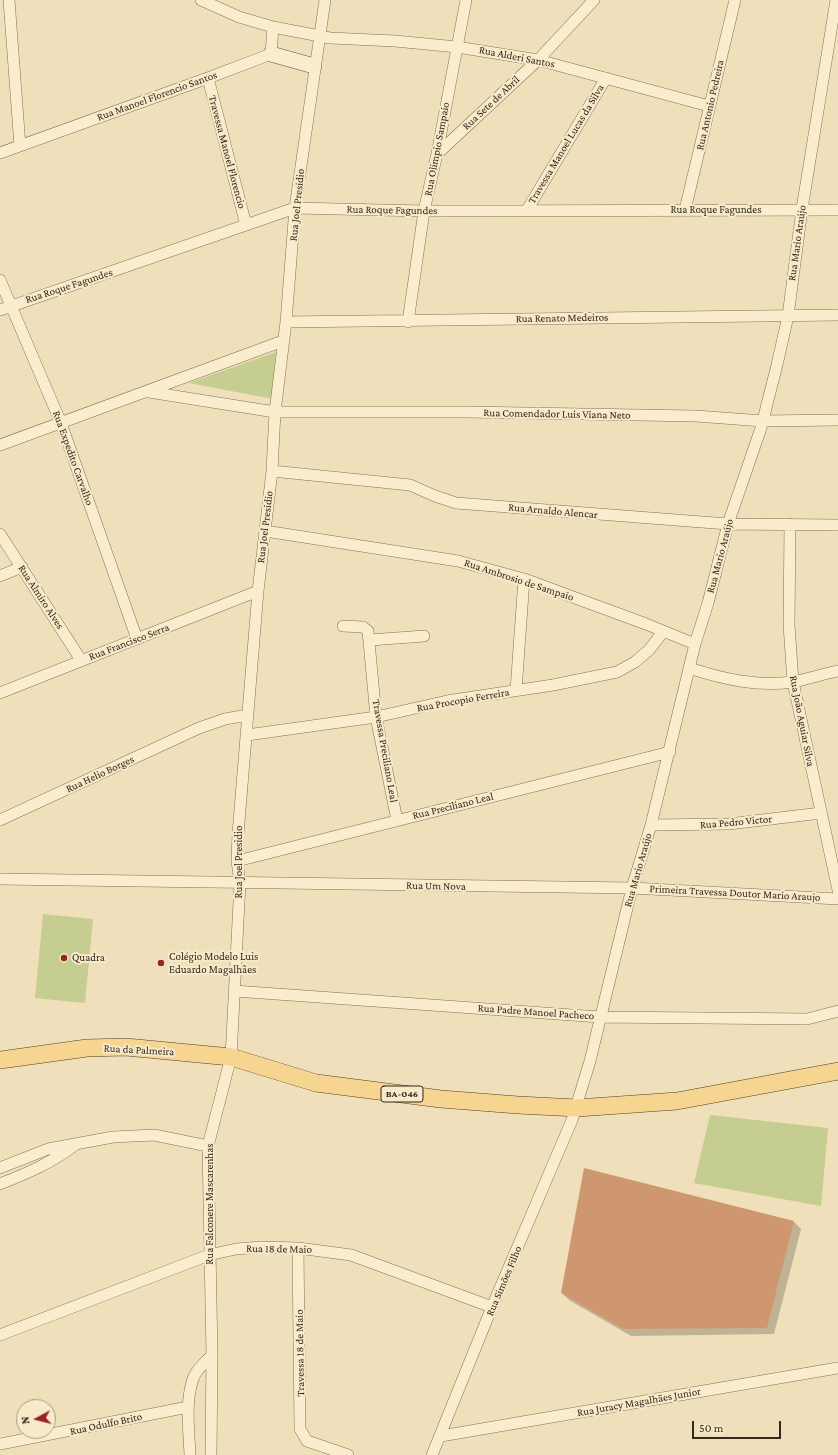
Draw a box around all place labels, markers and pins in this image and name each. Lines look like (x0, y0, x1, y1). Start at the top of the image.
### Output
place label: Colégio Modelo Luis Eduardo Magalhães (169, 950, 258, 976)
place label: Quadra (72, 951, 105, 965)
marker: Quadra (59, 953, 69, 963)
marker: Colégio Modelo Luis Eduardo Magalhães (156, 958, 166, 968)

